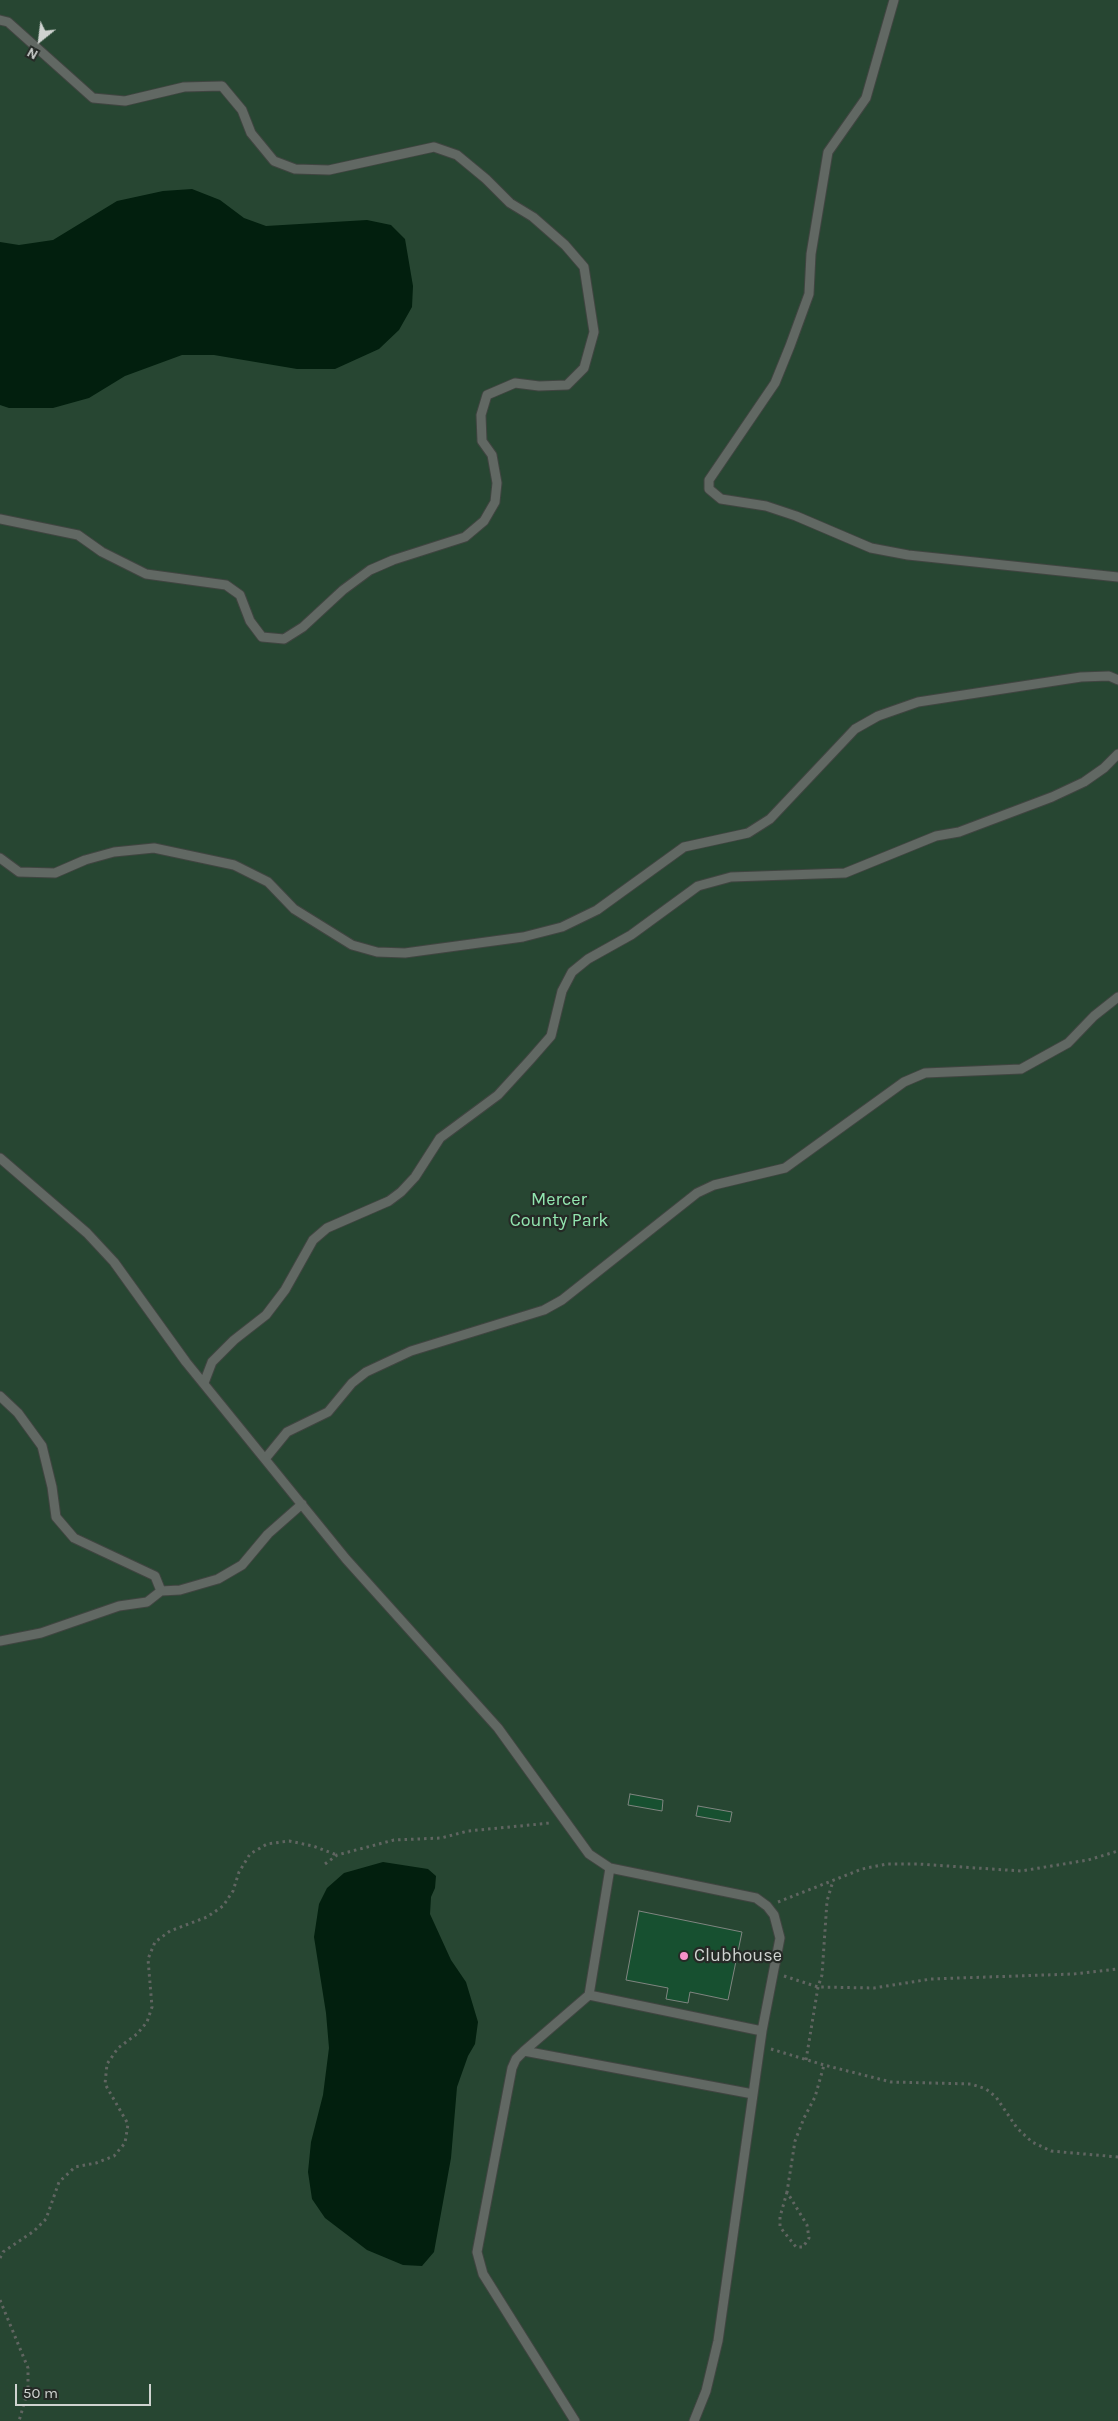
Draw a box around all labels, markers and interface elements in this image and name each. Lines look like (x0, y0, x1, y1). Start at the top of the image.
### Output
north arrow (15, 15, 65, 65)
text: N (24, 44, 41, 63)
park label: Mercer County Park (510, 1189, 608, 1232)
place label: Clubhouse (694, 1945, 782, 1967)
marker: Clubhouse (678, 1950, 690, 1962)
scale bar (18, 2374, 154, 2406)
text: 50 m (23, 2384, 58, 2402)

